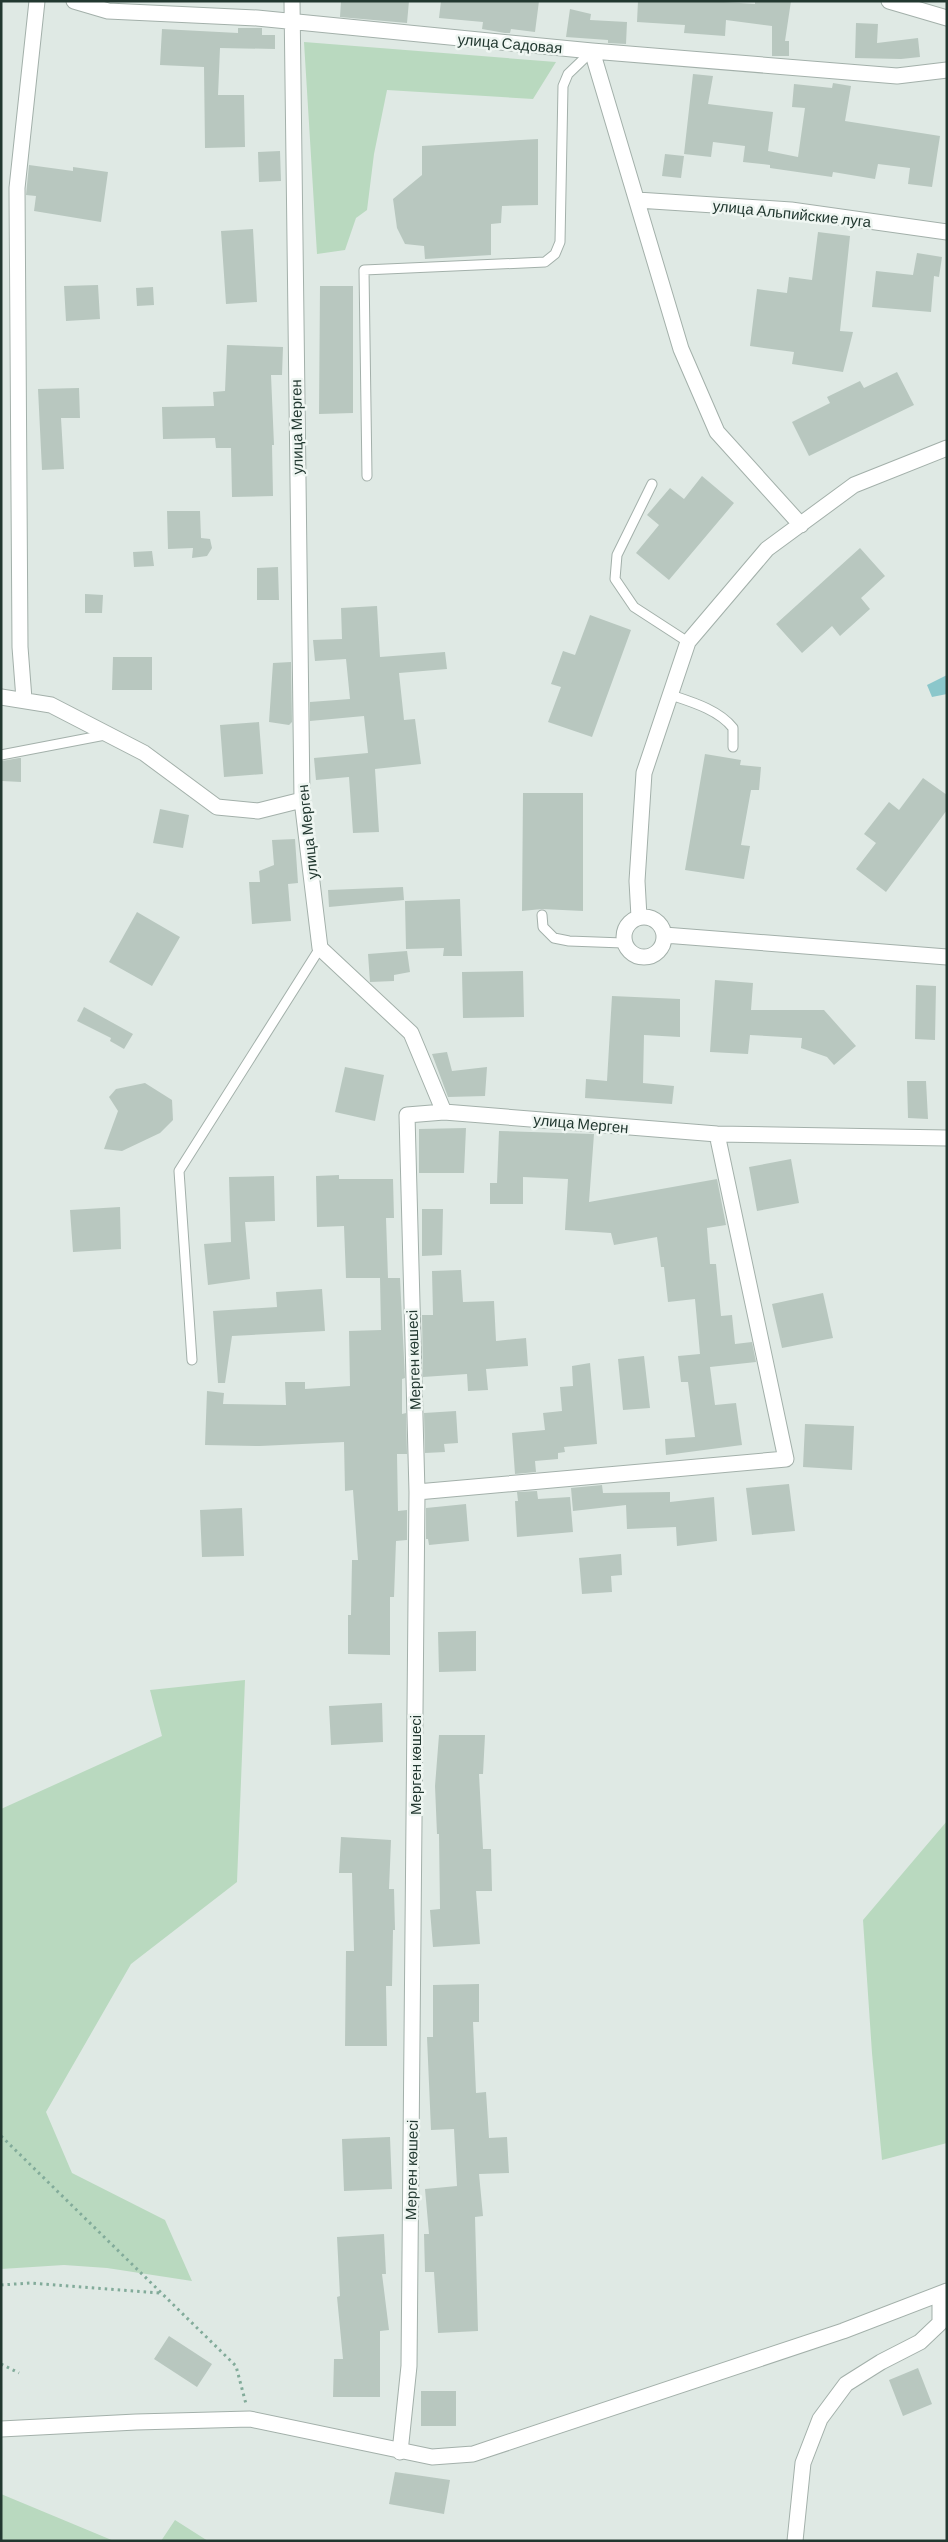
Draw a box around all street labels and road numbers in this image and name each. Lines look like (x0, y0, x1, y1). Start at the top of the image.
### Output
street label: улица Садовая (457, 29, 563, 57)
street label: улица Альпийские луга (712, 196, 873, 230)
street label: улица Мерген (286, 379, 306, 475)
street label: улица Мерген (293, 784, 321, 880)
street label: улица Мерген (533, 1110, 629, 1136)
street label: Мерген көшесі (402, 1310, 424, 1410)
street label: Мерген көшесі (406, 1715, 424, 1815)
street label: Мерген көшесі (401, 2120, 421, 2220)

